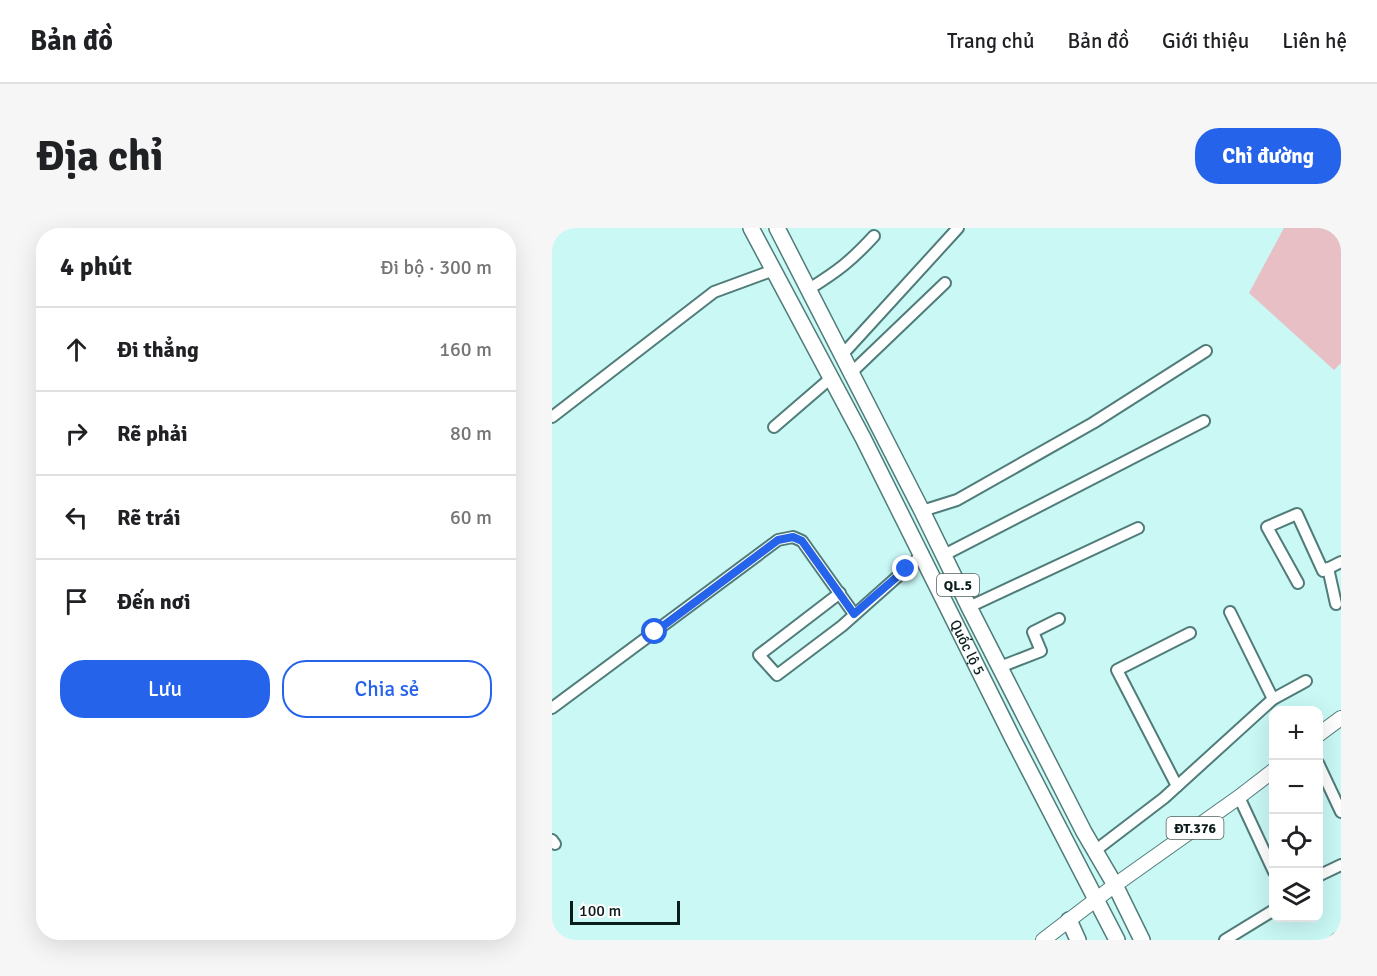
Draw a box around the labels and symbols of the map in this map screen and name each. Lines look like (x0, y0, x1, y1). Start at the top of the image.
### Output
route end (892, 555, 918, 581)
road number: QL.5 (937, 574, 979, 596)
street label: Quốc lộ 5 (946, 617, 989, 678)
route start (641, 618, 667, 644)
road number: ĐT.376 (1166, 817, 1224, 839)
scale bar (570, 898, 680, 926)

